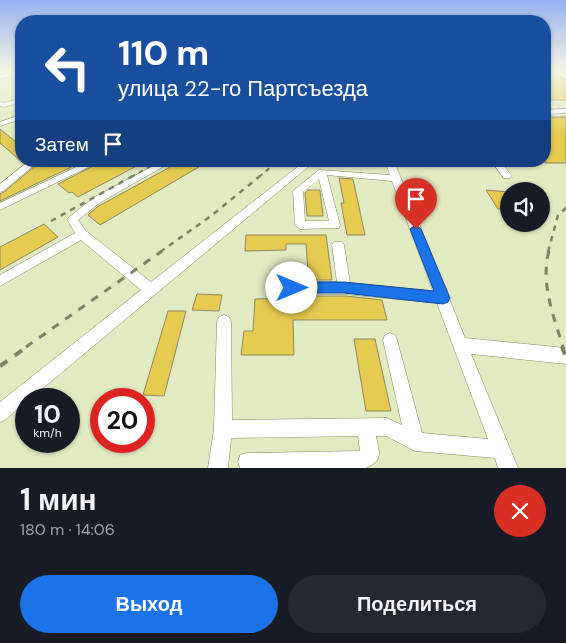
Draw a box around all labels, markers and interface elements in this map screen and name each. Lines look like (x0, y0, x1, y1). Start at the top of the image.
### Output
text: 110 m (118, 30, 209, 76)
icon: left (35, 35, 100, 100)
text: улица 22-го Партсъезда (118, 74, 368, 103)
icon: arrive (99, 130, 127, 158)
text: Затем (35, 132, 89, 157)
pin (395, 178, 437, 229)
map controls (500, 182, 550, 232)
button: sound (500, 182, 550, 232)
icon: arrive (402, 185, 430, 213)
position arrow (265, 261, 317, 313)
speed limit sign: 20 (90, 388, 155, 453)
text: 10 (34, 398, 61, 431)
text: km/h (33, 425, 62, 441)
text: 1 мин (20, 480, 97, 519)
button: close (494, 485, 546, 537)
text: 180 m · 14:06 (20, 519, 115, 540)
button: Выход (20, 575, 278, 633)
button: Поделиться (288, 575, 546, 633)

